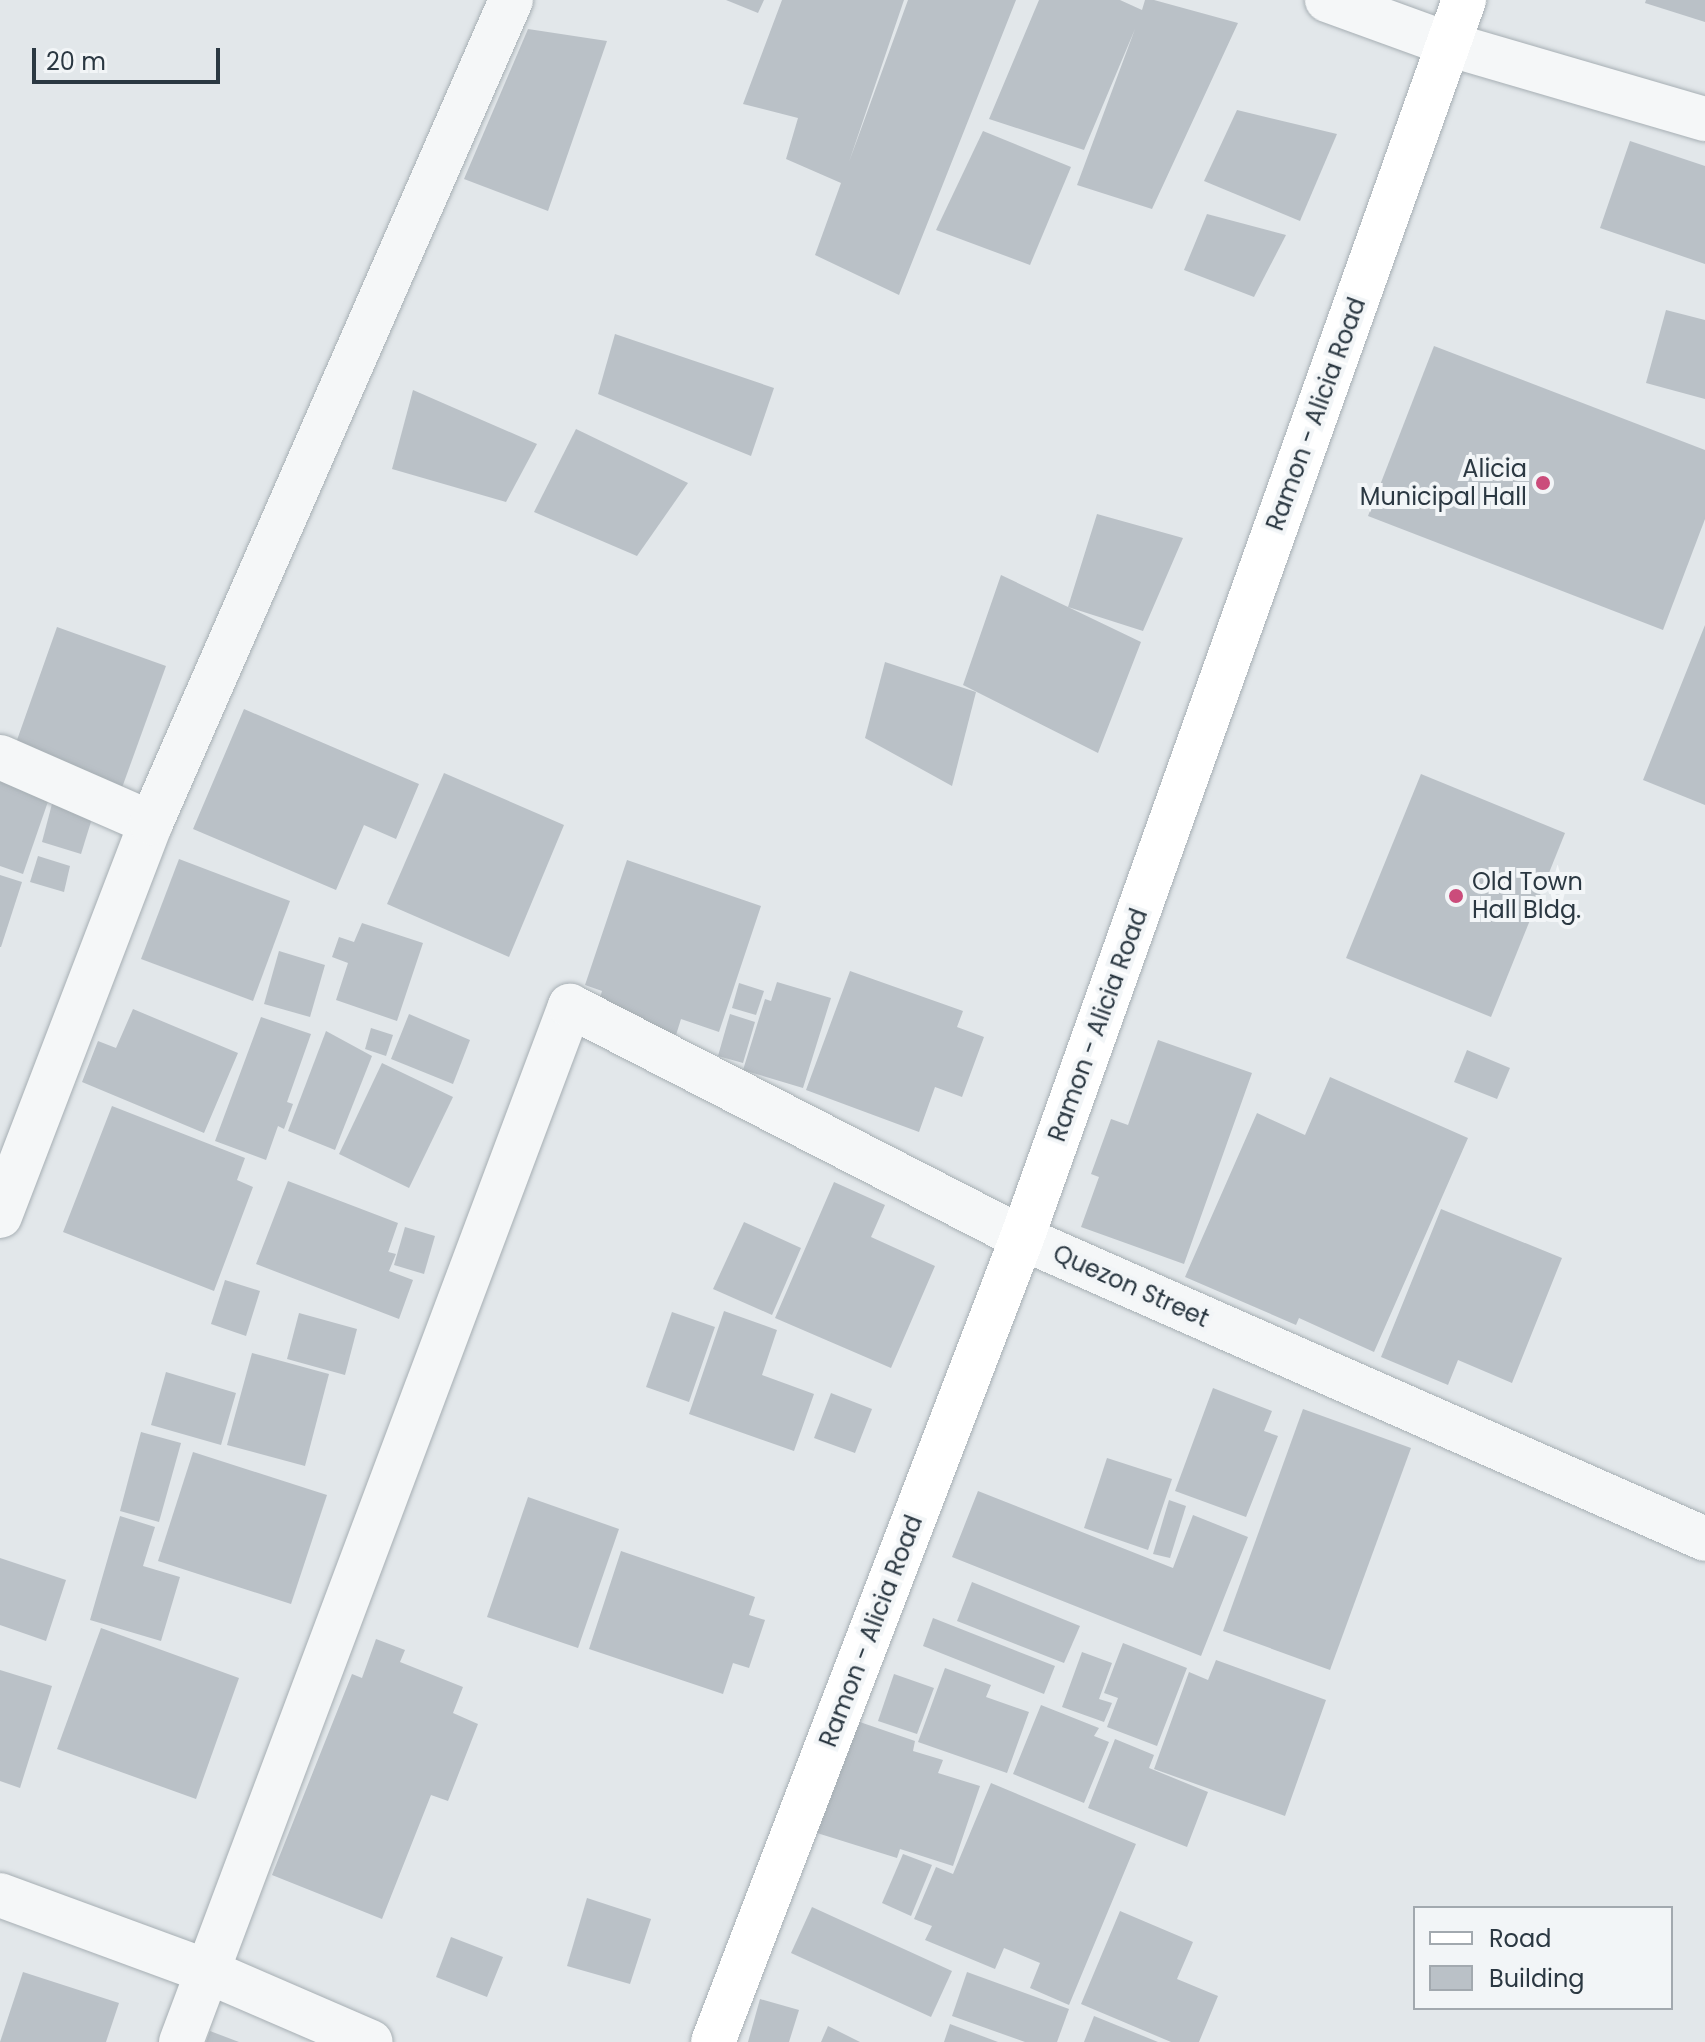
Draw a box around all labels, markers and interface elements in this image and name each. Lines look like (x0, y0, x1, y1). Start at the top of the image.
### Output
scale bar (36, 32, 224, 82)
text: 20 m (46, 45, 106, 78)
street label: Ramon - Alicia Road (1260, 294, 1372, 534)
place label: Alicia Municipal Hall (1360, 455, 1527, 511)
marker: Alicia Municipal Hall (1534, 474, 1552, 492)
place label: Old Town Hall Bldg. (1472, 868, 1583, 924)
marker: Old Town Hall Bldg. (1447, 887, 1465, 905)
street label: Ramon - Alicia Road (1042, 905, 1154, 1145)
street label: Quezon Street (1049, 1239, 1213, 1333)
street label: Ramon - Alicia Road (814, 1511, 928, 1751)
legend (1413, 1906, 1673, 2010)
text: Road (1489, 1922, 1551, 1955)
text: Building (1489, 1962, 1585, 1995)

